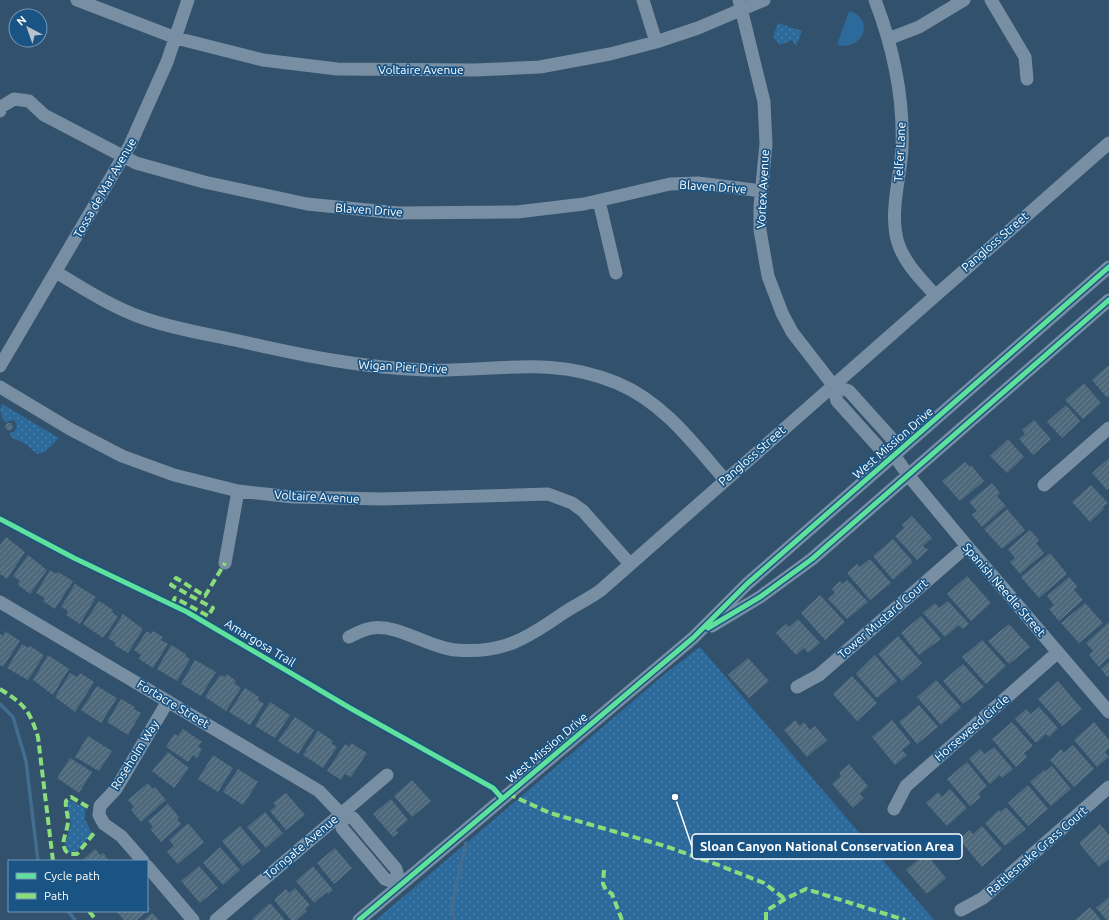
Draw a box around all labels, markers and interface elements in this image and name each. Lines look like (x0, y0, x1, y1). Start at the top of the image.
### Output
north arrow (8, 8, 48, 48)
text: N (14, 13, 28, 28)
street label: Voltaire Avenue (378, 63, 464, 76)
street label: Telfer Lane (891, 122, 908, 182)
street label: Tossa de Mar Avenue (71, 135, 138, 240)
street label: Vortex Avenue (754, 149, 771, 229)
street label: Blaven Drive (679, 178, 747, 195)
street label: Blaven Drive (335, 201, 403, 218)
street label: Pangloss Street (959, 209, 1031, 274)
street label: Wigan Pier Drive (358, 358, 448, 375)
street label: West Mission Drive (850, 404, 935, 481)
street label: Pangloss Street (716, 423, 788, 488)
street label: Voltaire Avenue (274, 488, 360, 505)
street label: Spanish Needle Street (960, 541, 1048, 639)
street label: Tower Mustard Court (835, 576, 930, 661)
street label: Amargosa Trail (223, 616, 298, 669)
street label: Fortacre Street (135, 677, 212, 730)
street label: Horseweed Circle (932, 692, 1012, 763)
street label: West Mission Drive (503, 710, 590, 785)
street label: Roseholm Way (108, 718, 161, 792)
street label: Rattlesnake Grass Court (984, 803, 1090, 898)
street label: Torngate Avenue (261, 812, 340, 881)
callout: Sloan Canyon National Conservation Area (692, 834, 962, 859)
text: Sloan Canyon National Conservation Area (700, 839, 954, 853)
legend (8, 860, 148, 912)
text: Cycle path (44, 869, 100, 882)
text: Path (44, 889, 69, 902)

